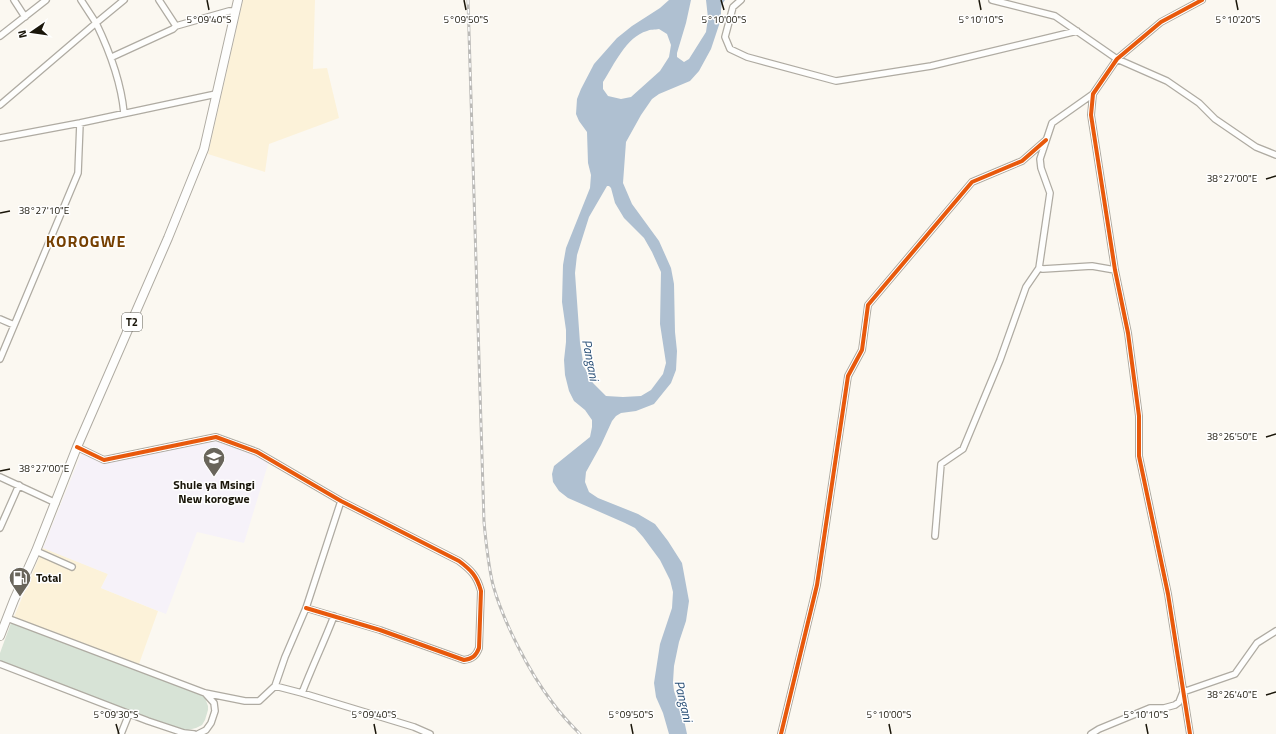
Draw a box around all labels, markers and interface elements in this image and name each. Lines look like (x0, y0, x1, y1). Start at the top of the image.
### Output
north arrow (12, 12, 52, 52)
text: 5°09'40"S (187, 12, 231, 27)
text: 5°09'50"S (444, 12, 488, 27)
text: 5°10'00"S (702, 12, 746, 27)
text: 5°10'10"S (959, 12, 1003, 27)
text: 5°10'20"S (1216, 12, 1260, 27)
text: N (14, 29, 31, 40)
text: 38°27'00"E (1207, 171, 1258, 186)
text: 38°27'10"E (19, 203, 70, 218)
district label: KOROGWE (46, 229, 126, 253)
road number: T2 (122, 313, 142, 331)
water label: Pangani (577, 338, 605, 384)
text: 38°26'50"E (1207, 429, 1258, 444)
school or university icon: Shule ya Msingi New korogwe (201, 445, 227, 478)
text: 38°27'00"E (19, 461, 70, 476)
place label: Shule ya Msingi New korogwe (173, 475, 255, 508)
fuel station icon: Total (7, 565, 33, 598)
place label: Total (36, 568, 62, 587)
water label: Pangani (670, 678, 699, 725)
text: 38°26'40"E (1207, 687, 1258, 702)
text: 5°09'30"S (94, 707, 138, 722)
text: 5°09'40"S (352, 707, 396, 722)
text: 5°09'50"S (609, 707, 653, 722)
text: 5°10'00"S (867, 707, 911, 722)
text: 5°10'10"S (1124, 707, 1168, 722)

